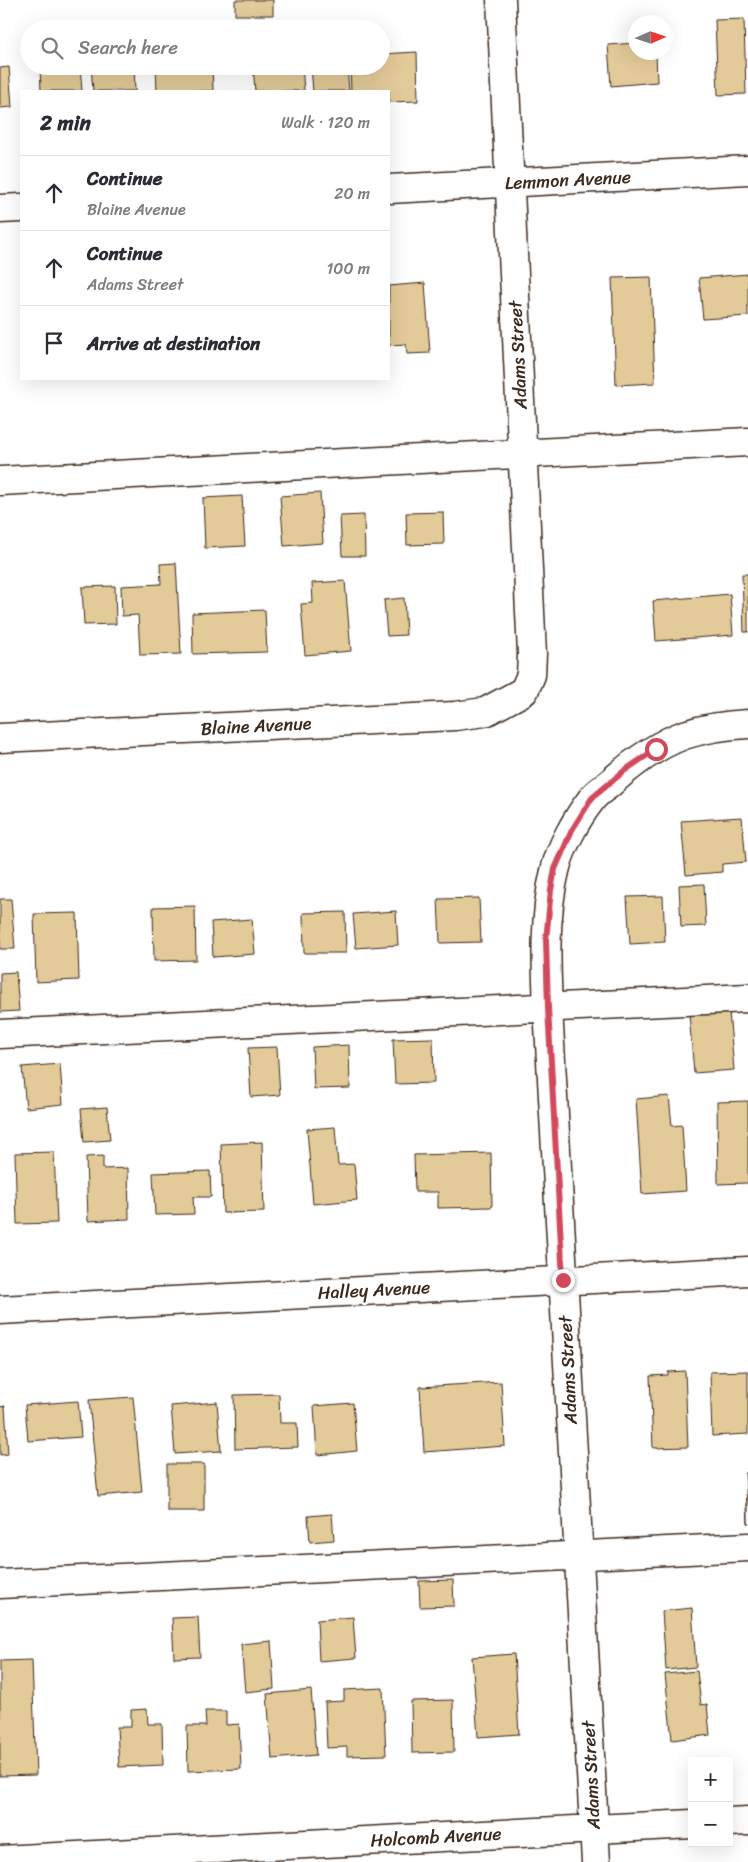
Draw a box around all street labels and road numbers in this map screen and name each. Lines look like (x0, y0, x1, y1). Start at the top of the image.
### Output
street label: Lemmon Avenue (504, 161, 632, 199)
street label: Adams Street (499, 299, 537, 411)
street label: Blaine Avenue (200, 707, 313, 745)
street label: Halley Avenue (317, 1271, 431, 1309)
street label: Adams Street (549, 1314, 587, 1426)
street label: Adams Street (572, 1719, 610, 1831)
street label: Holcomb Avenue (370, 1818, 502, 1856)

